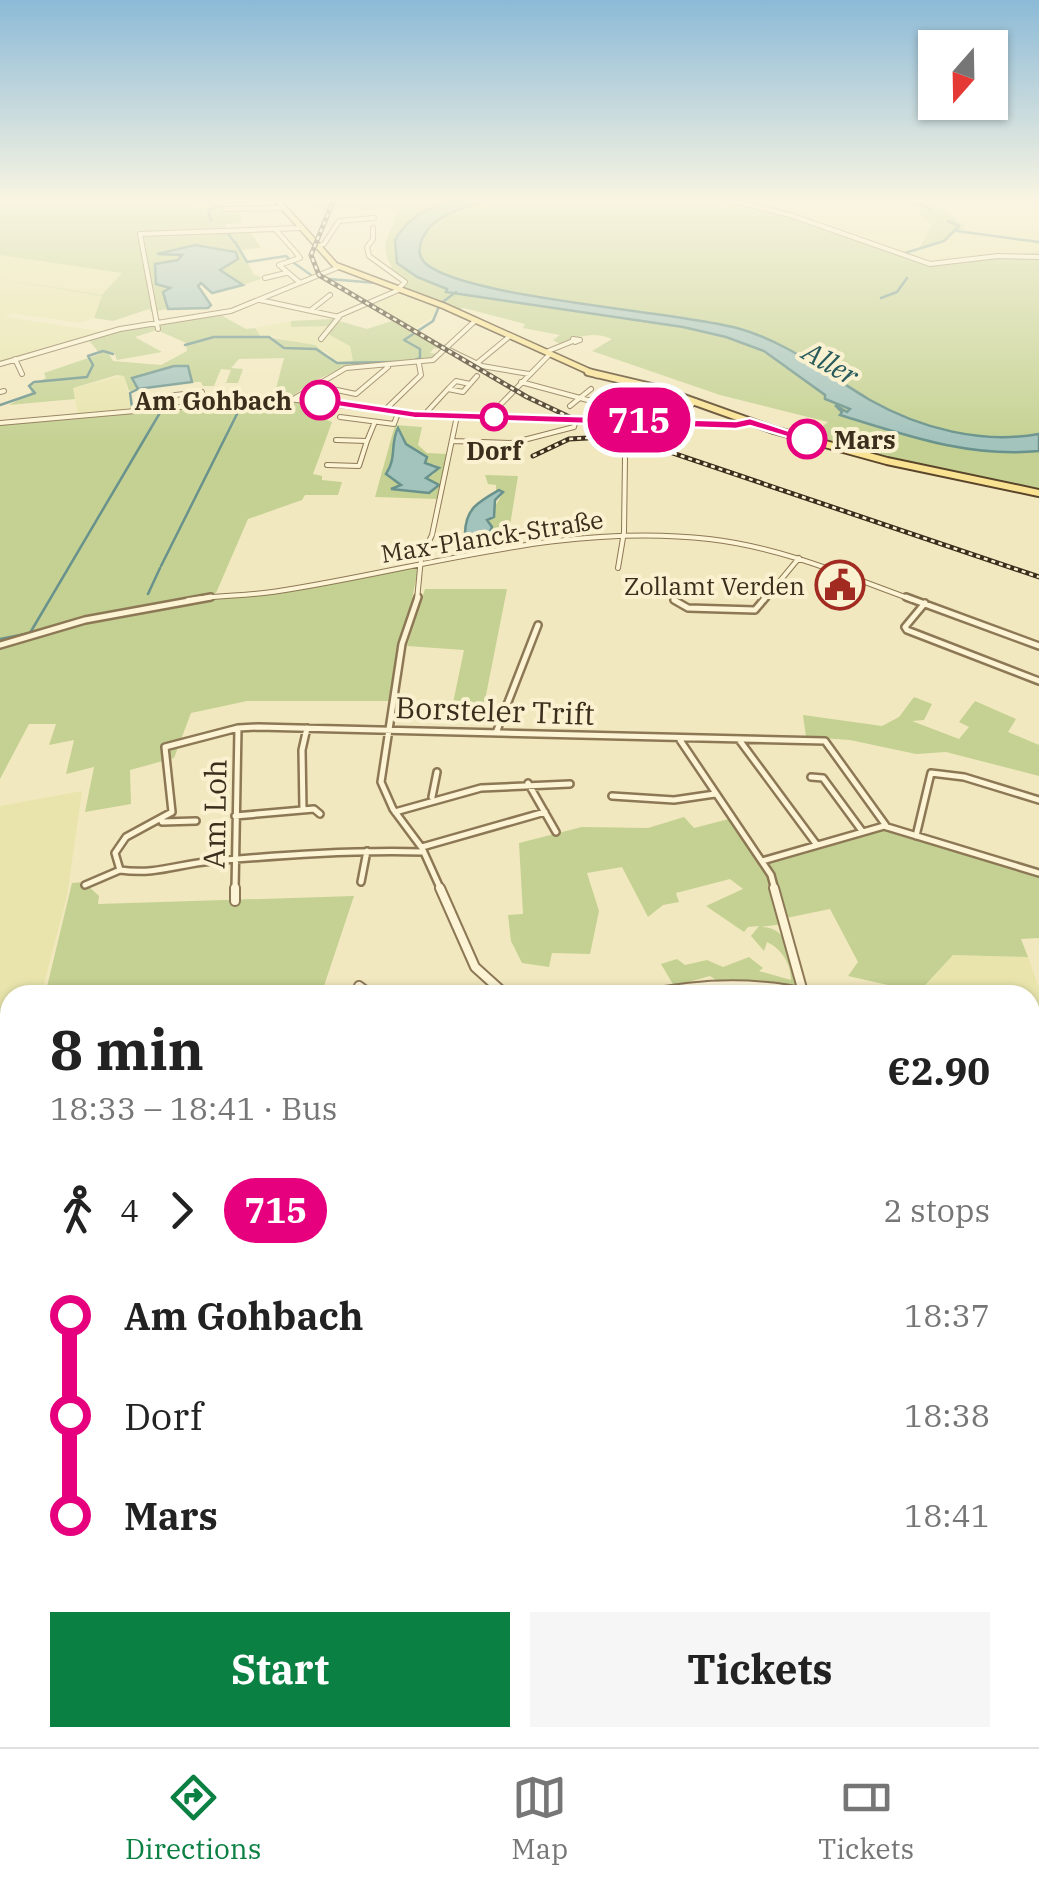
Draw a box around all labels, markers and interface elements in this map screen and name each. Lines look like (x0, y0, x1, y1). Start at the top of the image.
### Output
north arrow (918, 30, 1008, 120)
map controls (918, 30, 1008, 120)
water label: Aller (795, 331, 866, 394)
marker: Am Gohbach (301, 381, 339, 419)
place label: Am Gohbach (134, 384, 292, 417)
line badge: 715 (582, 388, 696, 452)
text: 715 (607, 397, 671, 443)
marker: Dorf (481, 404, 507, 430)
marker: Mars (788, 420, 826, 458)
place label: Mars (834, 423, 896, 456)
place label: Dorf (466, 434, 524, 467)
street label: Max-Planck-Straße (378, 502, 606, 570)
public building icon: Zollamt Verden (814, 559, 866, 611)
place label: Zollamt Verden (624, 569, 805, 602)
street label: Borsteler Trift (395, 687, 595, 733)
street label: Am Loh (194, 759, 234, 869)
text: 8 min (50, 1014, 204, 1085)
text: €2.90 (887, 1046, 990, 1095)
text: 18:33 – 18:41 · Bus (50, 1087, 337, 1129)
icon: walk (50, 1183, 105, 1238)
icon: forward (154, 1183, 209, 1238)
text: 715 (244, 1187, 307, 1233)
text: 4 (120, 1189, 139, 1231)
text: 2 stops (883, 1189, 990, 1231)
text: Am Gohbach (124, 1291, 364, 1340)
text: 18:37 (904, 1294, 990, 1336)
text: Dorf (124, 1391, 203, 1440)
text: 18:38 (904, 1394, 990, 1436)
text: Mars (124, 1491, 218, 1540)
text: 18:41 (904, 1494, 990, 1536)
button: Start (50, 1612, 510, 1727)
button: Tickets (530, 1612, 990, 1727)
tab: Directions (125, 1770, 261, 1867)
tab: Map (511, 1770, 568, 1867)
tab: Tickets (818, 1770, 914, 1867)

